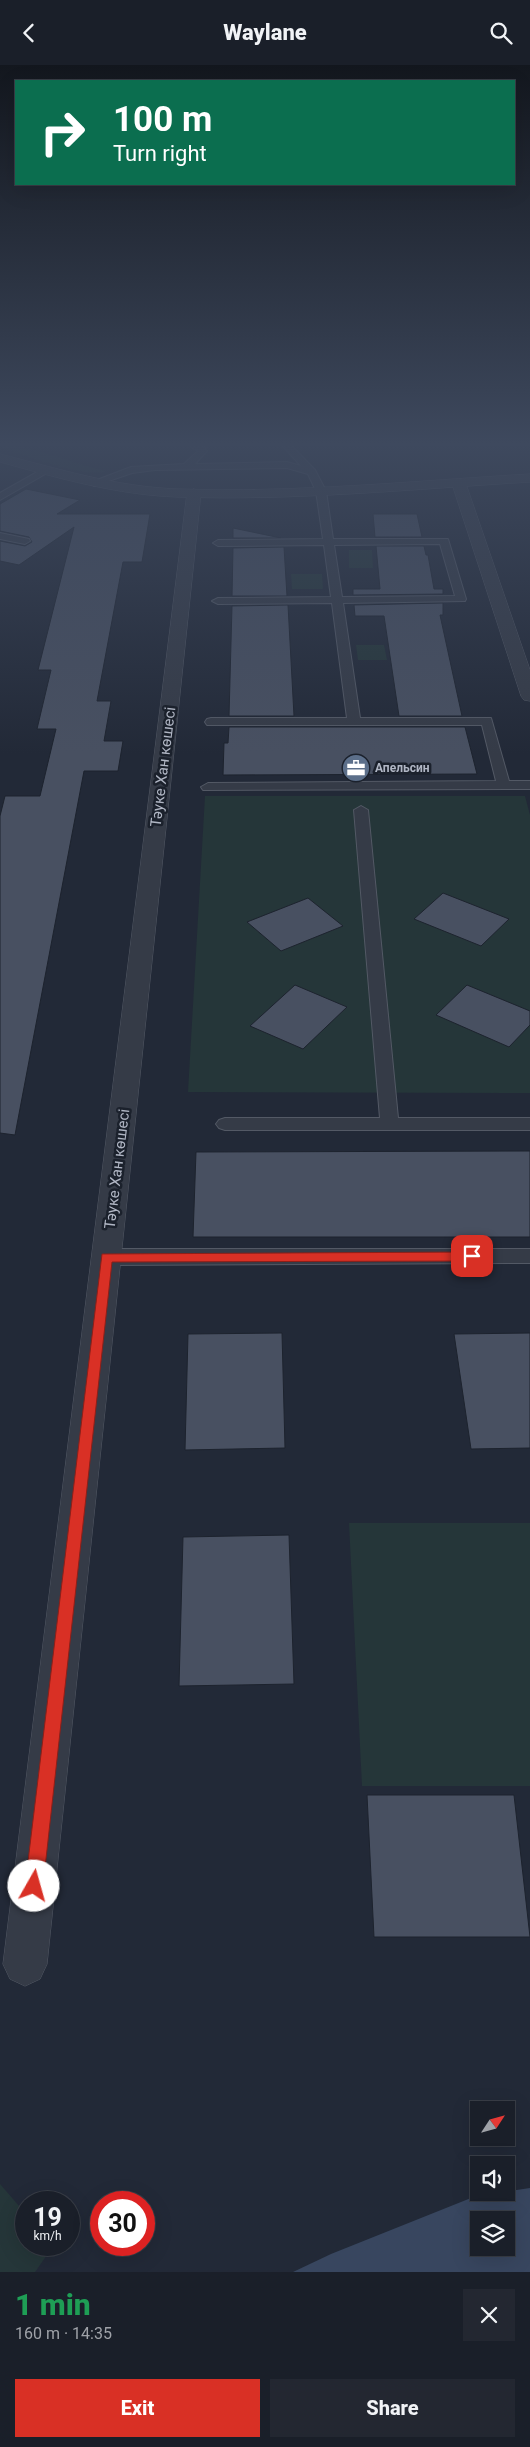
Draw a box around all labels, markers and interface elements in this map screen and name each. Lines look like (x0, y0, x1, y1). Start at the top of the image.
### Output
icon: back (15, 19, 43, 47)
icon: search (487, 19, 515, 47)
text: Waylane (223, 20, 307, 45)
text: 100 m (113, 99, 212, 140)
icon: right (30, 100, 95, 165)
text: Turn right (113, 141, 207, 166)
street label: Тәуке Хан көшесі (147, 706, 179, 828)
office icon: Апельсин (341, 753, 371, 783)
place label: Апельсин (375, 761, 430, 775)
street label: Тәуке Хан көшесі (101, 1108, 133, 1230)
pin (451, 1235, 493, 1277)
icon: arrive (458, 1242, 486, 1270)
position arrow (7, 1859, 59, 1911)
north arrow (470, 2101, 515, 2146)
map controls (470, 2101, 515, 2256)
button: sound (470, 2156, 515, 2201)
speed limit sign: 30 (90, 2191, 155, 2256)
text: 19 (33, 2203, 62, 2232)
button: layers (470, 2211, 515, 2256)
text: km/h (33, 2229, 62, 2243)
text: 1 min (15, 2287, 91, 2322)
button: close (463, 2289, 515, 2341)
text: 160 m · 14:35 (15, 2324, 112, 2343)
button: Exit (15, 2379, 260, 2437)
button: Share (270, 2379, 515, 2437)

